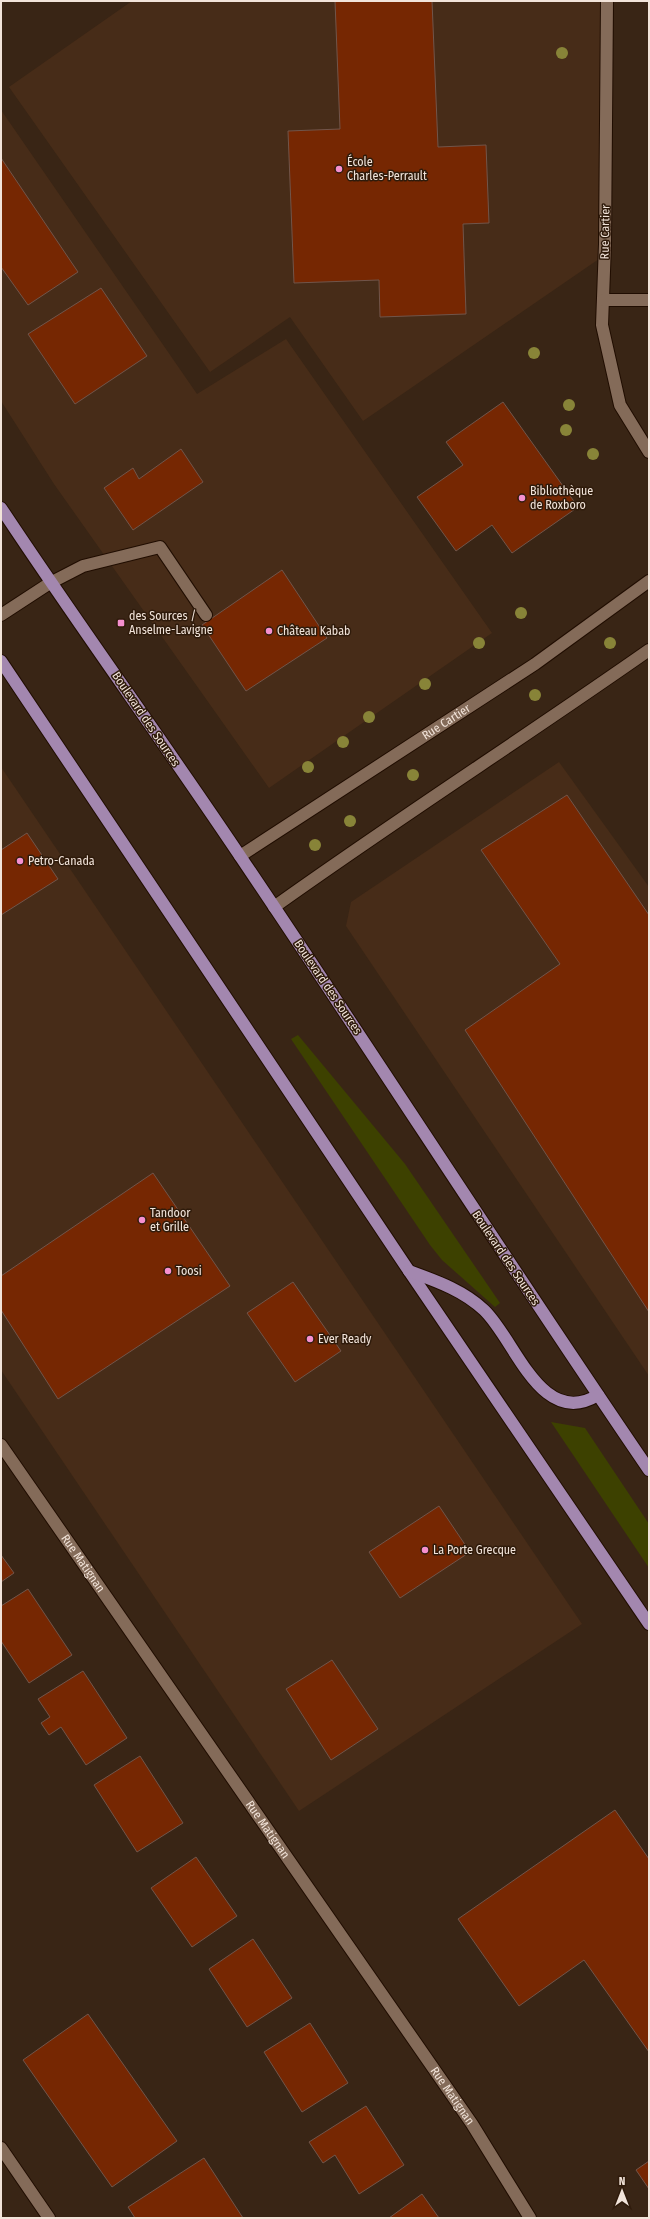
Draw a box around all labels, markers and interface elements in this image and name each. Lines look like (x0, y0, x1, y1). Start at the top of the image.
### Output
place label: École Charles-Perrault (347, 154, 427, 183)
marker: École Charles-Perrault (334, 164, 344, 174)
street label: Rue Cartier (598, 204, 612, 259)
place label: Bibliothèque de Roxboro (530, 484, 593, 512)
marker: Bibliothèque de Roxboro (517, 493, 527, 503)
place label: des Sources / Anselme-Lavigne (129, 609, 213, 637)
marker: des Sources / Anselme-Lavigne (116, 618, 126, 628)
place label: Château Kabab (277, 624, 350, 638)
marker: Château Kabab (264, 626, 274, 636)
street label: Boulevard des Sources (109, 669, 183, 769)
street label: Rue Cartier (419, 701, 474, 743)
place label: Petro-Canada (28, 854, 95, 868)
marker: Petro-Canada (15, 856, 25, 866)
street label: Boulevard des Sources (291, 937, 365, 1037)
place label: Tandoor et Grille (150, 1206, 191, 1234)
street label: Boulevard des Sources (469, 1208, 543, 1308)
marker: Tandoor et Grille (137, 1215, 147, 1225)
place label: Toosi (176, 1264, 202, 1278)
marker: Toosi (163, 1266, 173, 1276)
place label: Ever Ready (318, 1332, 372, 1346)
marker: Ever Ready (305, 1334, 315, 1344)
street label: Rue Matignan (58, 1532, 108, 1595)
place label: La Porte Grecque (433, 1543, 516, 1557)
marker: La Porte Grecque (420, 1545, 430, 1555)
street label: Rue Matignan (243, 1798, 293, 1861)
street label: Rue Matignan (428, 2064, 477, 2127)
north arrow (602, 2171, 642, 2211)
text: N (619, 2175, 625, 2188)

